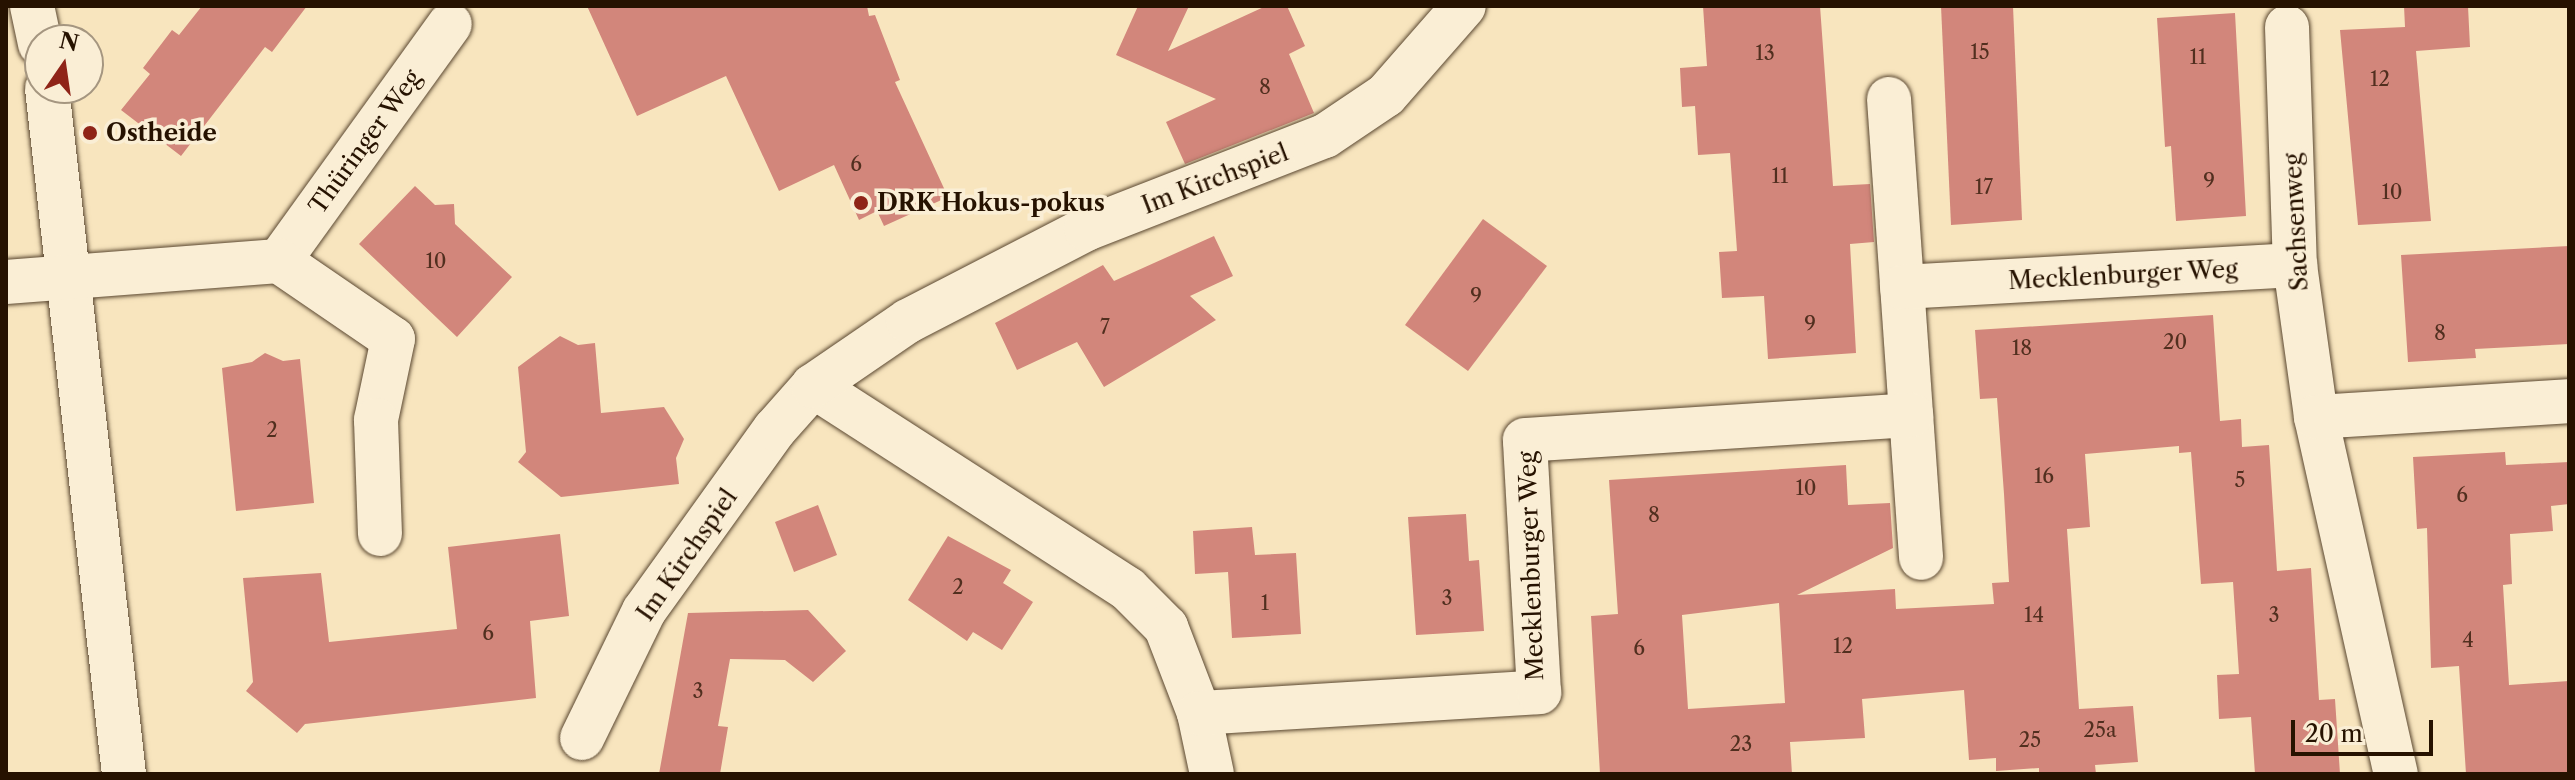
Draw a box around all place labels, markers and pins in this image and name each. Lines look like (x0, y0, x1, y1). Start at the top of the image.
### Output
place label: Ostheide (106, 119, 217, 147)
marker: Ostheide (81, 124, 99, 142)
place label: DRK Hokus-pokus (877, 189, 1105, 217)
marker: DRK Hokus-pokus (852, 194, 870, 212)

